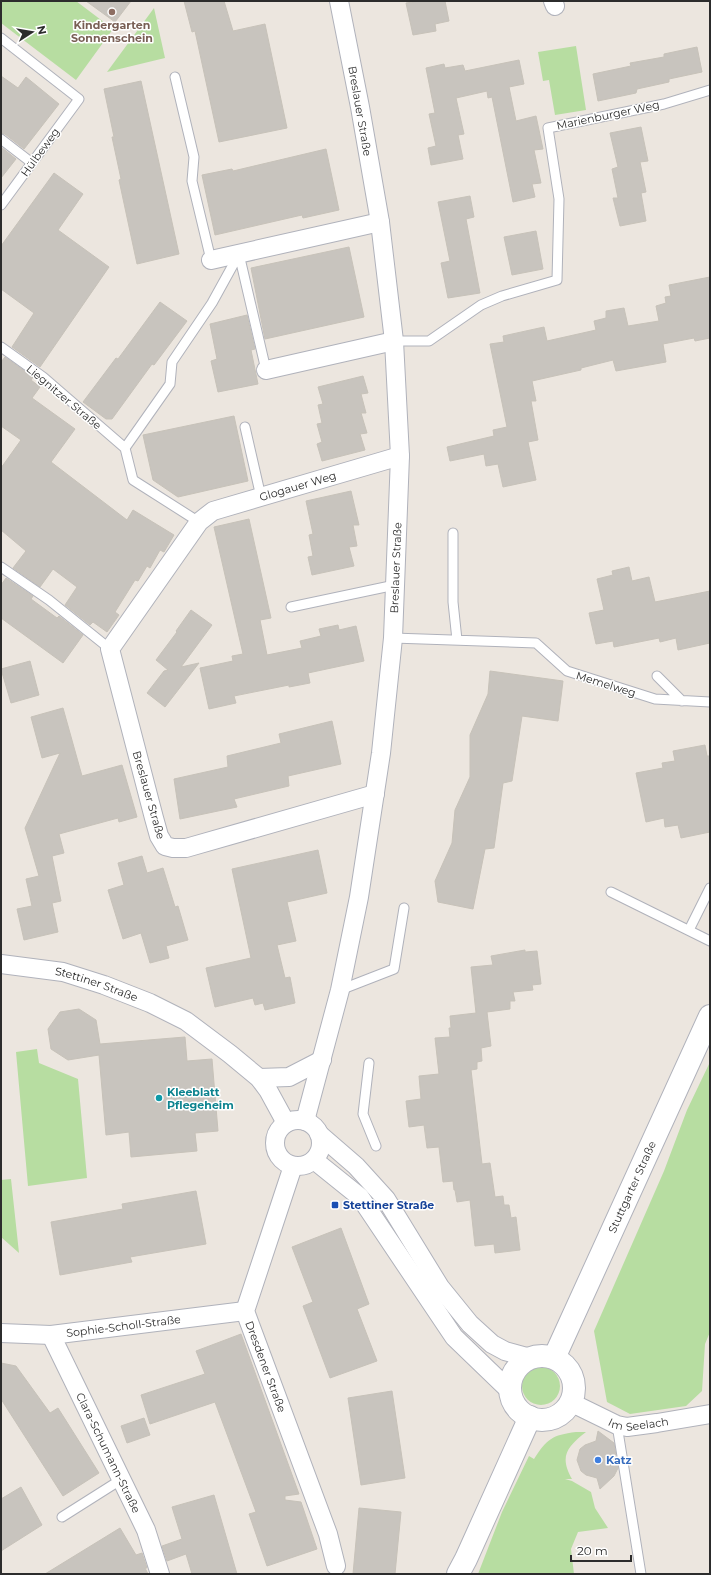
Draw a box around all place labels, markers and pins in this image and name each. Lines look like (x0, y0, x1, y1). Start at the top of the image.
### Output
marker: Kindergarten Sonnenschein (107, 7, 117, 17)
place label: Kindergarten Sonnenschein (71, 18, 153, 45)
place label: Kleeblatt Pflegeheim (167, 1085, 234, 1112)
marker: Kleeblatt Pflegeheim (154, 1093, 164, 1103)
place label: Stettiner Straße (343, 1198, 434, 1212)
marker: Stettiner Straße (330, 1200, 340, 1210)
place label: Katz (606, 1453, 632, 1467)
marker: Katz (593, 1455, 603, 1465)

